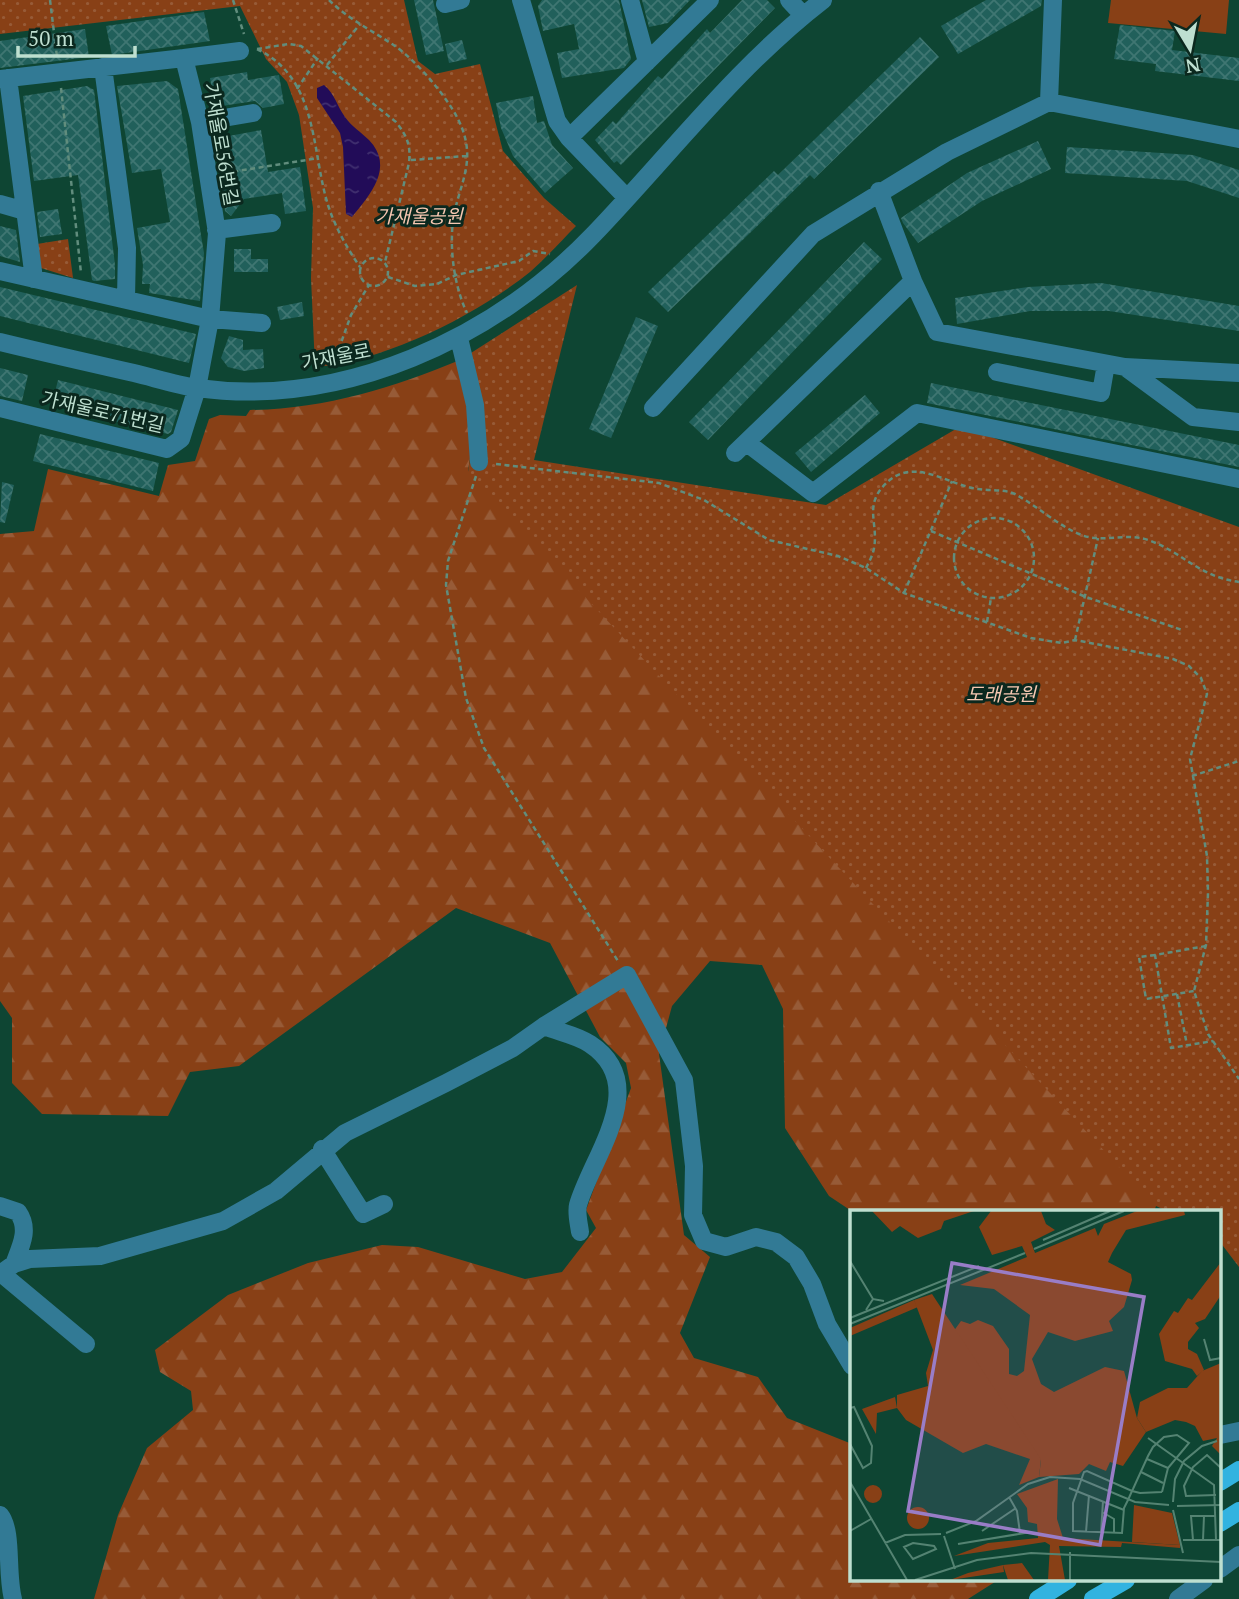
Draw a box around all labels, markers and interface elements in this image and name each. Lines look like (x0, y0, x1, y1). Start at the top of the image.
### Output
scale bar (18, 14, 135, 58)
north arrow (1155, 14, 1225, 84)
text: 50 m (28, 24, 74, 52)
text: N (1183, 53, 1202, 80)
street label: 가재울로56번길 (199, 80, 245, 208)
park label: 가재울공원 (375, 203, 464, 228)
street label: 가재울로 (299, 337, 373, 375)
street label: 가재울로71번길 (39, 385, 167, 437)
park label: 도래공원 (966, 681, 1037, 706)
inset map (850, 1210, 1222, 1582)

